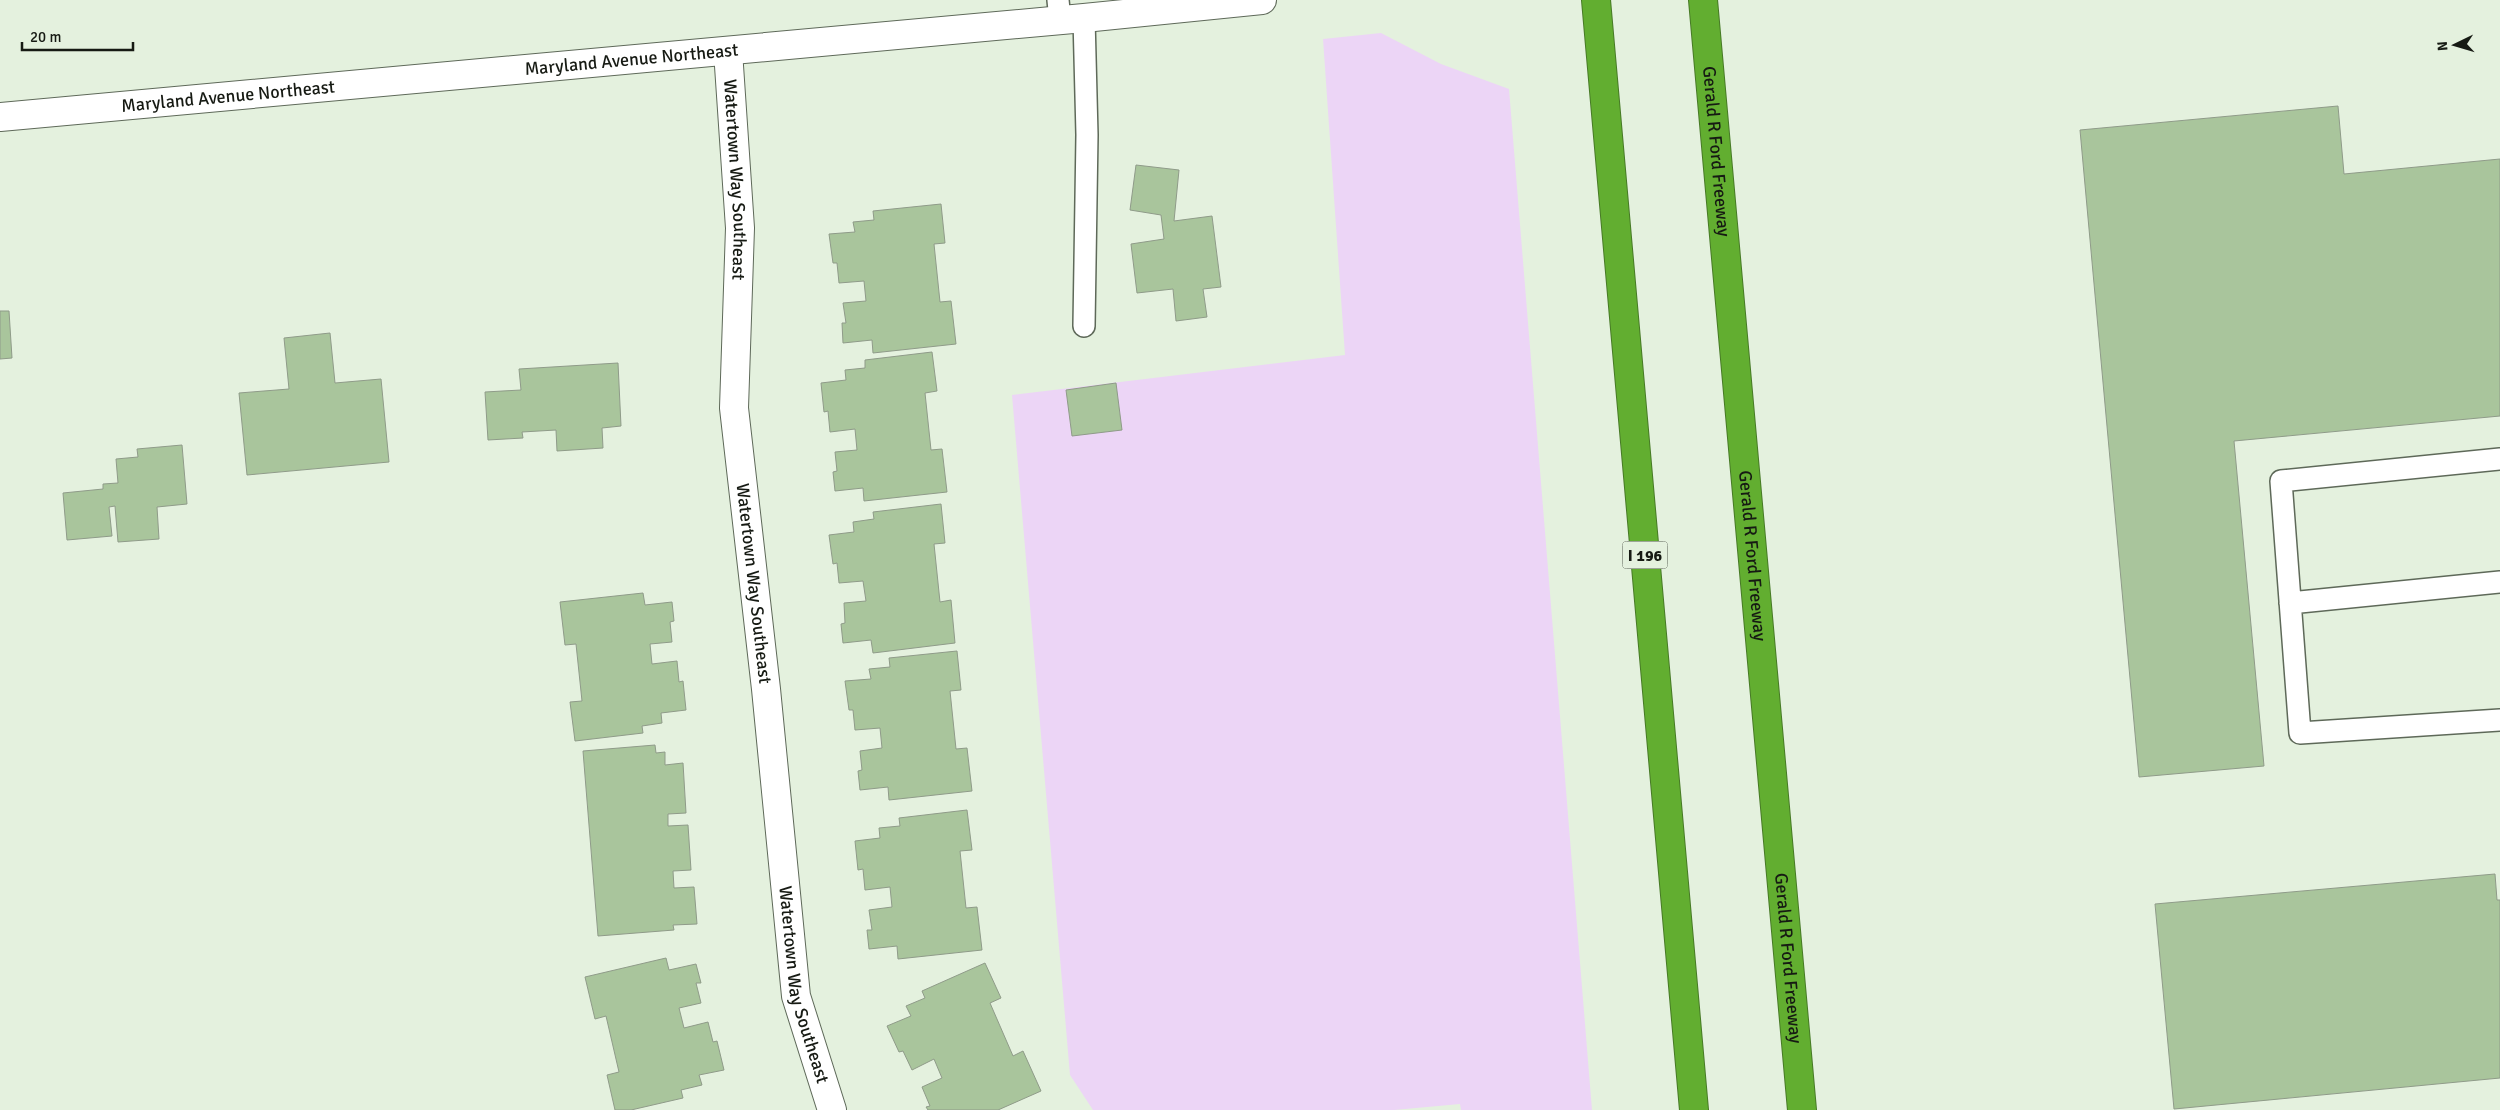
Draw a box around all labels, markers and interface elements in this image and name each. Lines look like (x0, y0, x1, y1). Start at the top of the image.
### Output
scale bar (22, 20, 134, 52)
north arrow (2430, 20, 2480, 70)
text: 20 m (30, 28, 61, 46)
street label: Maryland Avenue Northeast (524, 39, 739, 80)
text: N (2434, 40, 2451, 52)
street label: Gerald R Ford Freeway (1698, 65, 1735, 238)
street label: Maryland Avenue Northeast (120, 75, 336, 117)
street label: Watertown Way Southeast (719, 78, 751, 281)
street label: Gerald R Ford Freeway (1734, 470, 1771, 643)
street label: Watertown Way Southeast (732, 482, 776, 685)
road number: I 196 (1622, 542, 1668, 568)
street label: Gerald R Ford Freeway (1770, 872, 1807, 1045)
street label: Watertown Way Southeast (774, 885, 834, 1086)

